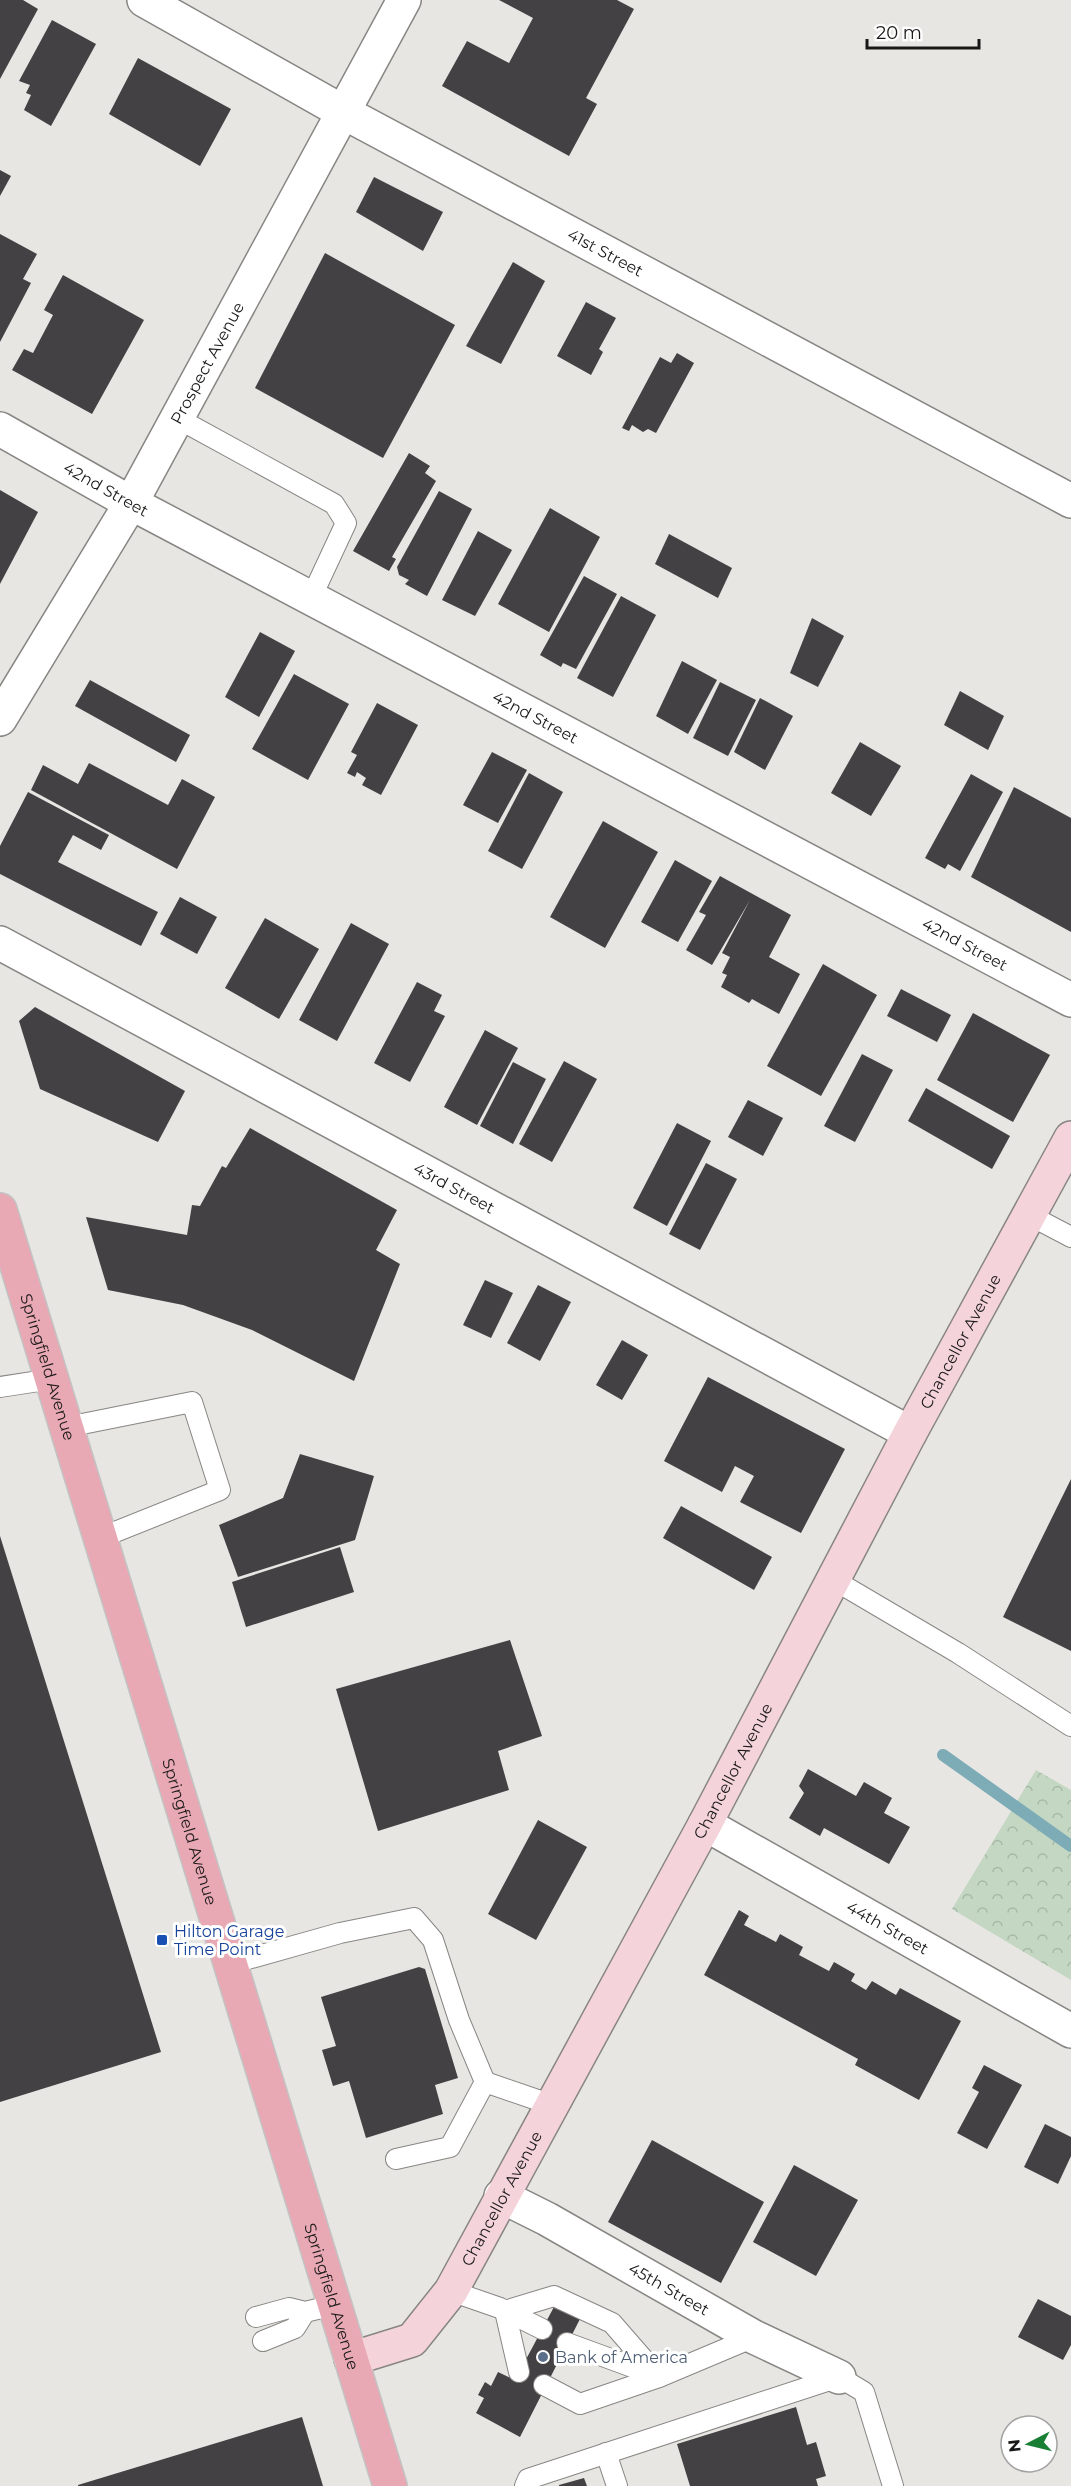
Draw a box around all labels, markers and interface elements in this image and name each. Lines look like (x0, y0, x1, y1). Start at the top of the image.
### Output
scale bar (867, 12, 980, 50)
text: 20 m (876, 22, 922, 44)
street label: 41st Street (564, 225, 647, 281)
street label: Prospect Avenue (167, 299, 248, 427)
street label: 42nd Street (60, 458, 152, 521)
street label: 42nd Street (489, 687, 582, 748)
street label: 42nd Street (919, 914, 1011, 975)
street label: 43rd Street (410, 1159, 498, 1218)
street label: Chancellor Avenue (916, 1271, 1005, 1412)
street label: Springfield Avenue (16, 1291, 79, 1443)
street label: Chancellor Avenue (690, 1700, 777, 1842)
street label: Springfield Avenue (158, 1756, 221, 1907)
street label: 44th Street (843, 1897, 932, 1959)
place label: Hilton Garage Time Point (174, 1922, 284, 1959)
marker: Hilton Garage Time Point (155, 1933, 169, 1947)
street label: Chancellor Avenue (457, 2128, 546, 2269)
street label: Springfield Avenue (300, 2221, 363, 2372)
street label: 45th Street (625, 2259, 713, 2320)
place label: Bank of America (555, 2348, 688, 2367)
marker: Bank of America (536, 2350, 550, 2364)
north arrow (999, 2414, 1059, 2474)
text: N (1004, 2438, 1025, 2453)

